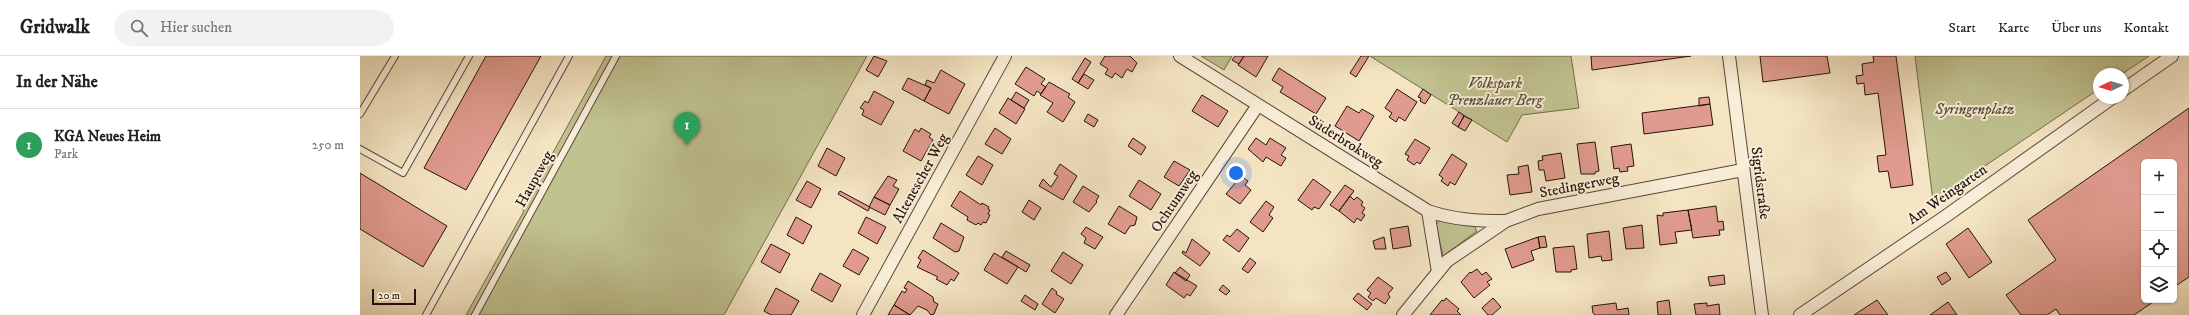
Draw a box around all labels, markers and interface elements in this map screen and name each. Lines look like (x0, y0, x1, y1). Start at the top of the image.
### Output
search box (114, 10, 394, 46)
text: Gridwalk (20, 16, 90, 39)
icon: search (128, 17, 150, 39)
text: Hier suchen (160, 18, 232, 37)
text: Start (1949, 19, 1976, 37)
text: Karte (1998, 19, 2029, 37)
text: Über uns (2051, 19, 2101, 37)
text: Kontakt (2123, 19, 2169, 37)
north arrow (2093, 68, 2129, 104)
text: In der Nähe (16, 71, 98, 93)
park label: Volkspark Prenzlauer Berg (1447, 74, 1544, 110)
park label: Syringenplatz (1934, 100, 2015, 119)
street label: Süderbrokweg (1305, 111, 1387, 172)
pin: 1 (674, 112, 700, 145)
text: KGA Neues Heim (54, 127, 161, 146)
street label: Altenescher Weg (888, 129, 953, 227)
text: 1 (27, 137, 31, 153)
text: 250 m (312, 137, 344, 153)
text: Park (54, 146, 78, 162)
street label: Sigridstraße (1747, 146, 1774, 220)
street label: Hauptweg (511, 147, 558, 211)
map controls (2141, 159, 2177, 303)
button: + (2141, 159, 2177, 195)
street label: Am Weingarten (1904, 160, 1991, 229)
your location (1226, 163, 1246, 183)
street label: Ochtumweg (1147, 166, 1203, 236)
street label: Stedingerweg (1538, 168, 1621, 202)
button: − (2141, 195, 2177, 231)
button: locate (2141, 231, 2177, 267)
button: layers (2141, 267, 2177, 303)
scale bar (372, 287, 416, 306)
text: 20 m (378, 289, 400, 303)

